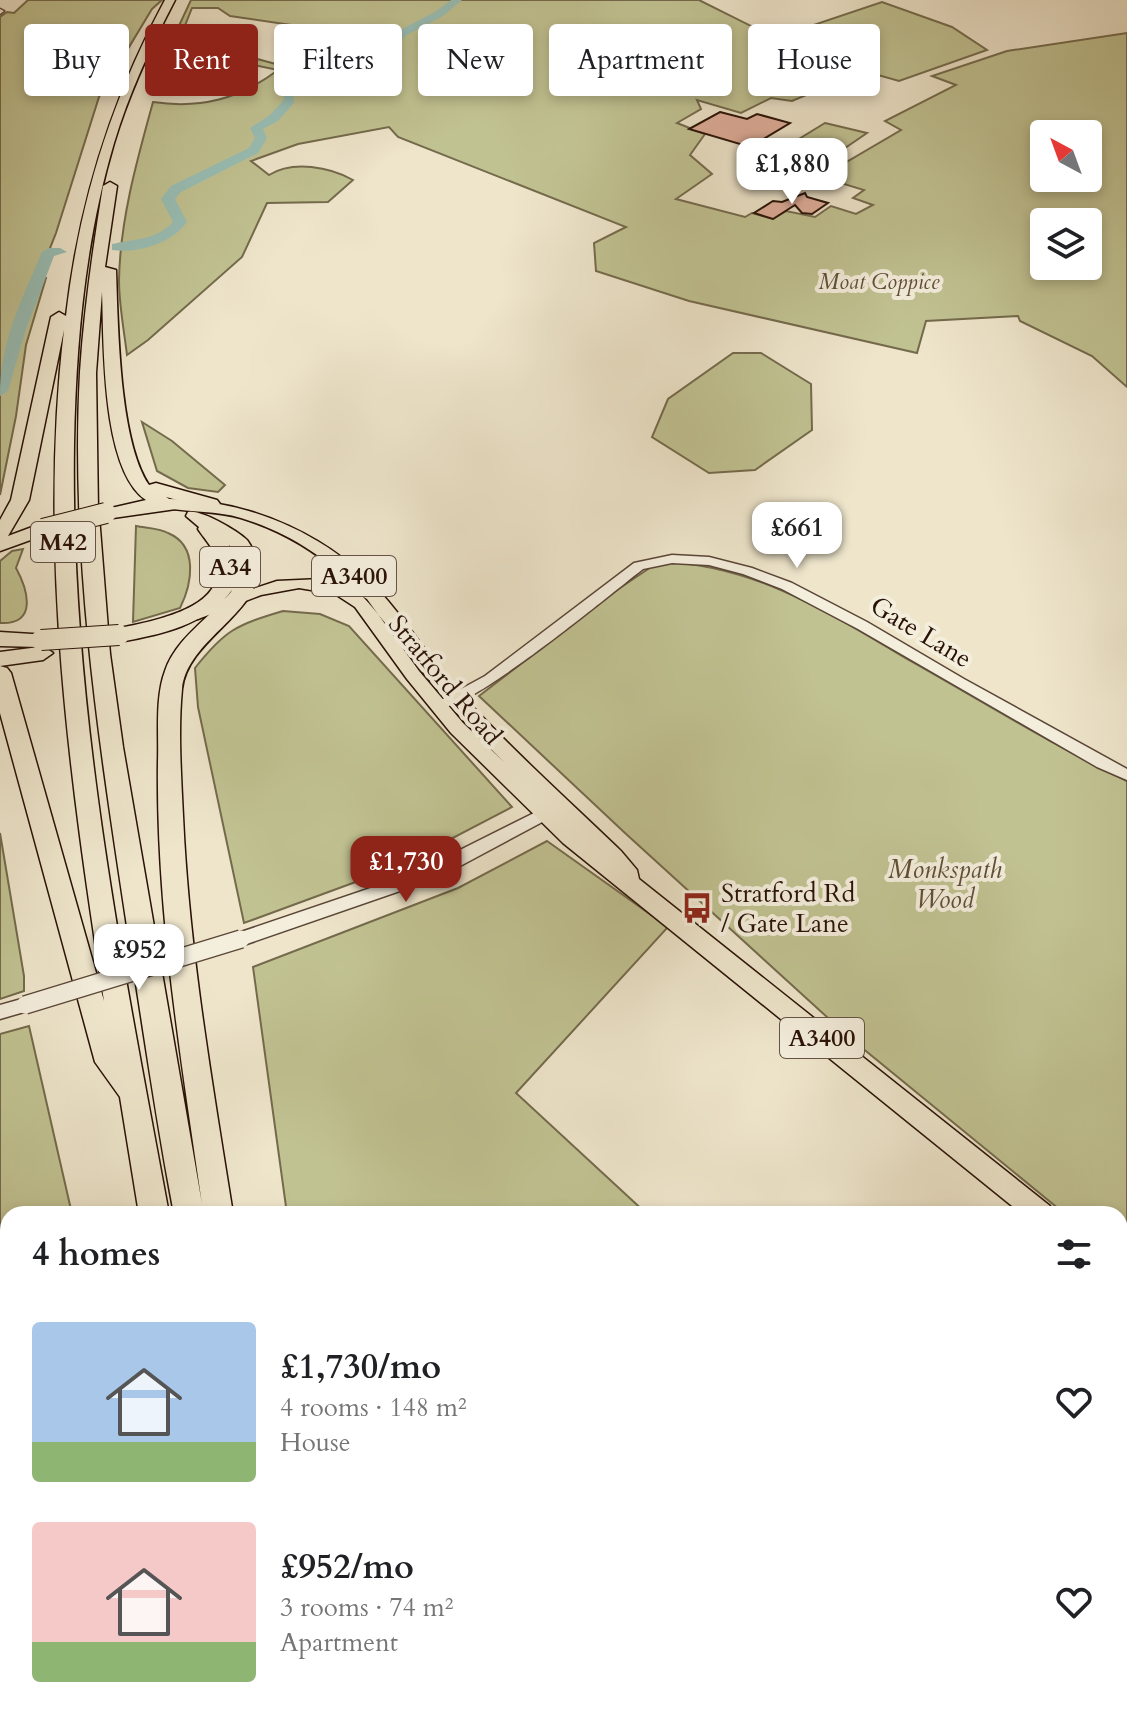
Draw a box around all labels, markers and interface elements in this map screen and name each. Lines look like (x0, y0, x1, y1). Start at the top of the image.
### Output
chip: Buy (24, 24, 129, 96)
chip: Rent (145, 24, 258, 96)
chip: Filters (274, 24, 402, 96)
chip: New (418, 24, 533, 96)
chip: Apartment (549, 24, 732, 96)
chip: House (748, 24, 880, 96)
north arrow (1030, 120, 1102, 192)
map controls (1030, 120, 1102, 280)
pin: £1,880 (727, 138, 857, 206)
text: £1,880 (755, 146, 829, 181)
button: layers (1030, 208, 1102, 280)
park label: Moat Coppice (819, 267, 940, 297)
pin: £661 (750, 502, 844, 570)
text: £661 (770, 510, 824, 545)
road number: M42 (31, 522, 95, 562)
road number: A34 (200, 547, 260, 587)
road number: A3400 (312, 556, 396, 596)
street label: Gate Lane (864, 588, 978, 676)
street label: Stratford Road (380, 608, 510, 753)
pin: £1,730 (341, 836, 471, 904)
text: £1,730 (369, 844, 443, 879)
park label: Monkspath Wood (888, 852, 1003, 917)
place label: Stratford Rd / Gate Lane (721, 876, 855, 941)
bus stop icon: Stratford Rd / Gate Lane (680, 891, 714, 925)
pin: £952 (92, 924, 186, 992)
text: £952 (112, 932, 166, 967)
road number: A3400 (780, 1018, 864, 1058)
text: 4 homes (32, 1231, 160, 1277)
icon: filters (1052, 1232, 1096, 1276)
text: £1,730/mo (280, 1344, 441, 1390)
icon: home (96, 1354, 192, 1450)
icon: heart (1052, 1380, 1096, 1424)
text: 4 rooms · 148 m² (280, 1390, 467, 1425)
text: House (280, 1425, 351, 1460)
text: £952/mo (280, 1544, 414, 1590)
icon: home (96, 1554, 192, 1650)
icon: heart (1052, 1580, 1096, 1624)
text: 3 rooms · 74 m² (280, 1590, 453, 1625)
text: Apartment (280, 1625, 398, 1660)

